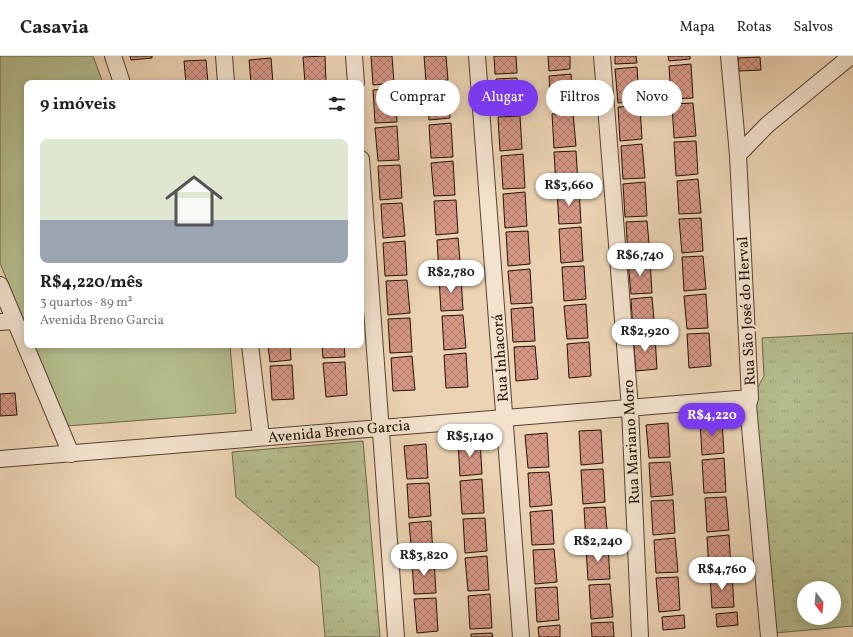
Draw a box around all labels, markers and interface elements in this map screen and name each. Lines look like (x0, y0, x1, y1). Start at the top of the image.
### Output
text: Casavia (20, 15, 89, 41)
text: Mapa (680, 18, 715, 37)
text: Rotas (737, 18, 771, 37)
text: Salvos (793, 18, 833, 37)
chip: Comprar (376, 80, 460, 116)
chip: Alugar (468, 80, 538, 116)
chip: Filtros (546, 80, 614, 116)
chip: Novo (622, 80, 682, 116)
text: 9 imóveis (40, 93, 116, 116)
icon: filters (326, 93, 348, 115)
icon: home (158, 165, 230, 237)
pin: R$3,660 (532, 173, 606, 207)
text: R$3,660 (544, 177, 594, 195)
street label: Rua São José do Herval (733, 236, 762, 386)
pin: R$6,740 (603, 243, 677, 277)
text: R$6,740 (616, 247, 664, 265)
pin: R$2,780 (414, 260, 488, 294)
text: R$2,780 (427, 264, 475, 282)
text: R$4,220/mês (40, 271, 143, 294)
text: 3 quartos · 89 m² (40, 294, 133, 312)
text: Avenida Breno Garcia (40, 312, 164, 330)
street label: Rua Inhacorá (488, 313, 515, 403)
pin: R$2,920 (608, 319, 682, 353)
text: R$2,920 (621, 323, 669, 341)
street label: Rua Mariano Moro (619, 379, 646, 505)
pin: R$4,220 (675, 403, 749, 437)
text: R$4,220 (687, 407, 737, 425)
street label: Avenida Breno Garcia (267, 416, 411, 449)
pin: R$5,140 (433, 424, 507, 458)
text: R$5,140 (446, 428, 494, 446)
pin: R$2,240 (561, 529, 635, 563)
text: R$2,240 (573, 533, 623, 551)
pin: R$3,820 (387, 543, 461, 577)
text: R$3,820 (400, 547, 448, 565)
pin: R$4,760 (685, 557, 759, 591)
text: R$4,760 (698, 561, 746, 579)
north arrow (797, 581, 841, 625)
map controls (797, 581, 841, 625)

